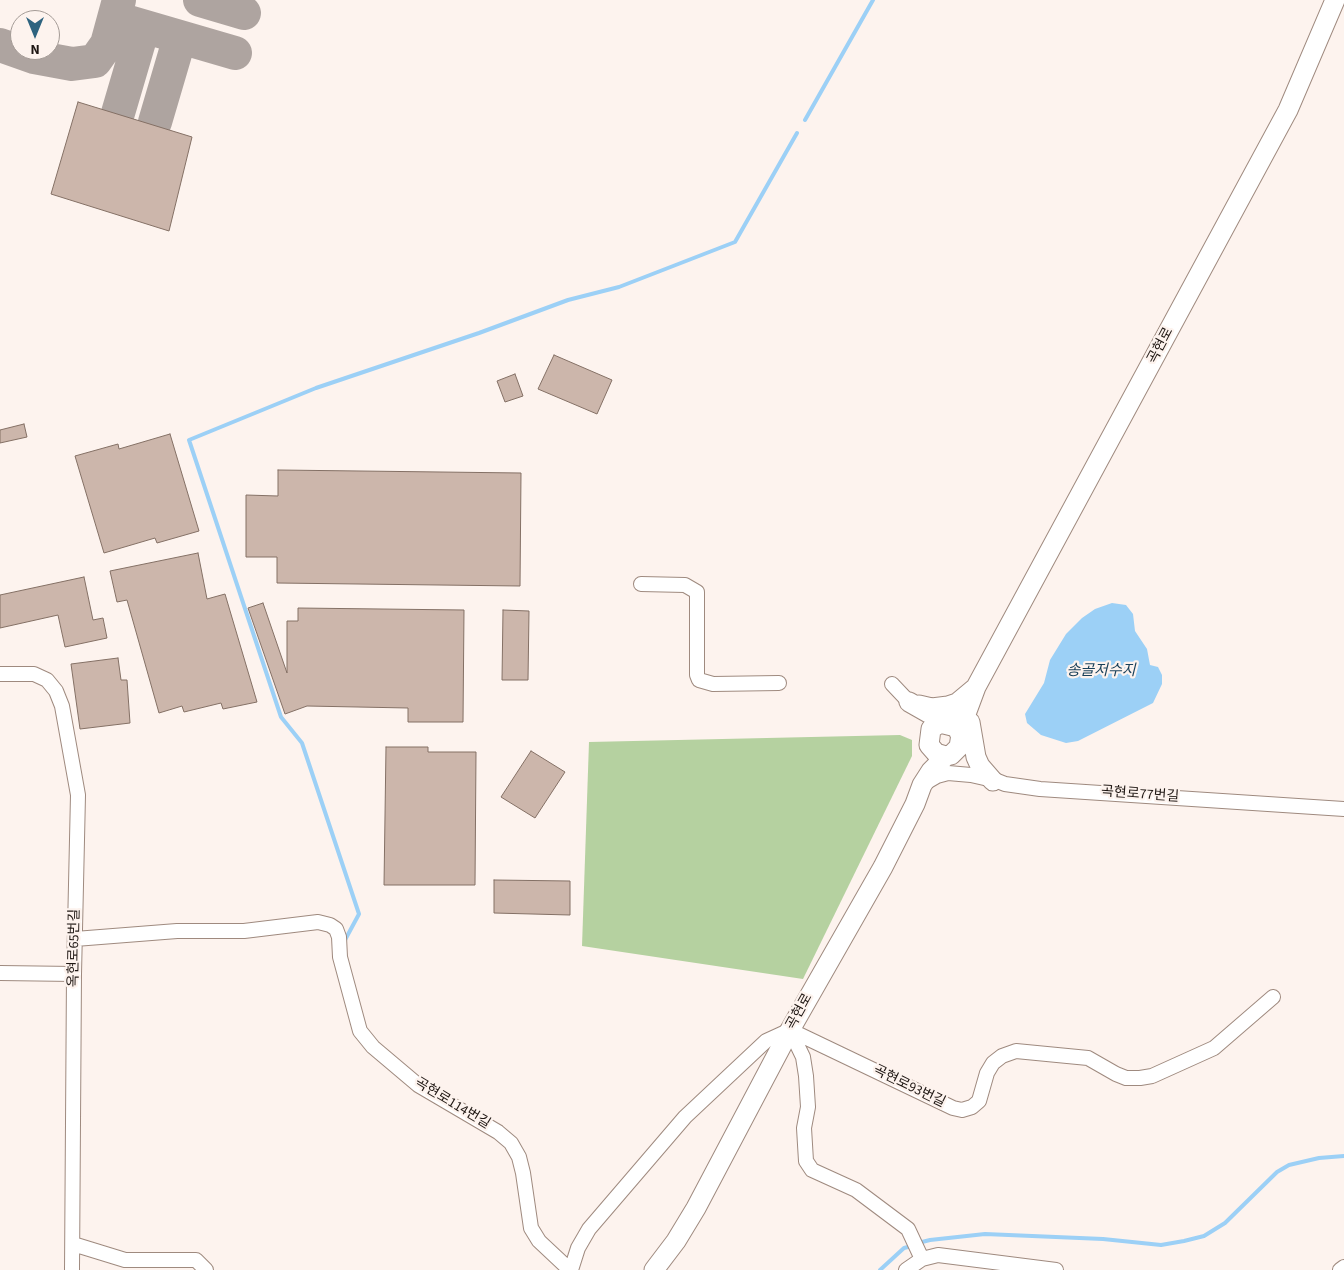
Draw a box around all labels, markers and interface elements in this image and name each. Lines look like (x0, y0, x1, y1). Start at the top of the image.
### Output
north arrow (10, 10, 60, 60)
text: N (30, 39, 40, 59)
street label: 곡현로 (1145, 325, 1177, 367)
water label: 송골저수지 (1067, 663, 1135, 681)
street label: 곡현로77번길 (1100, 784, 1180, 806)
street label: 옥현로65번길 (66, 909, 84, 987)
street label: 곡현로 (783, 991, 817, 1033)
street label: 곡현로93번길 (870, 1062, 948, 1112)
street label: 곡현로114번길 (411, 1075, 493, 1133)

